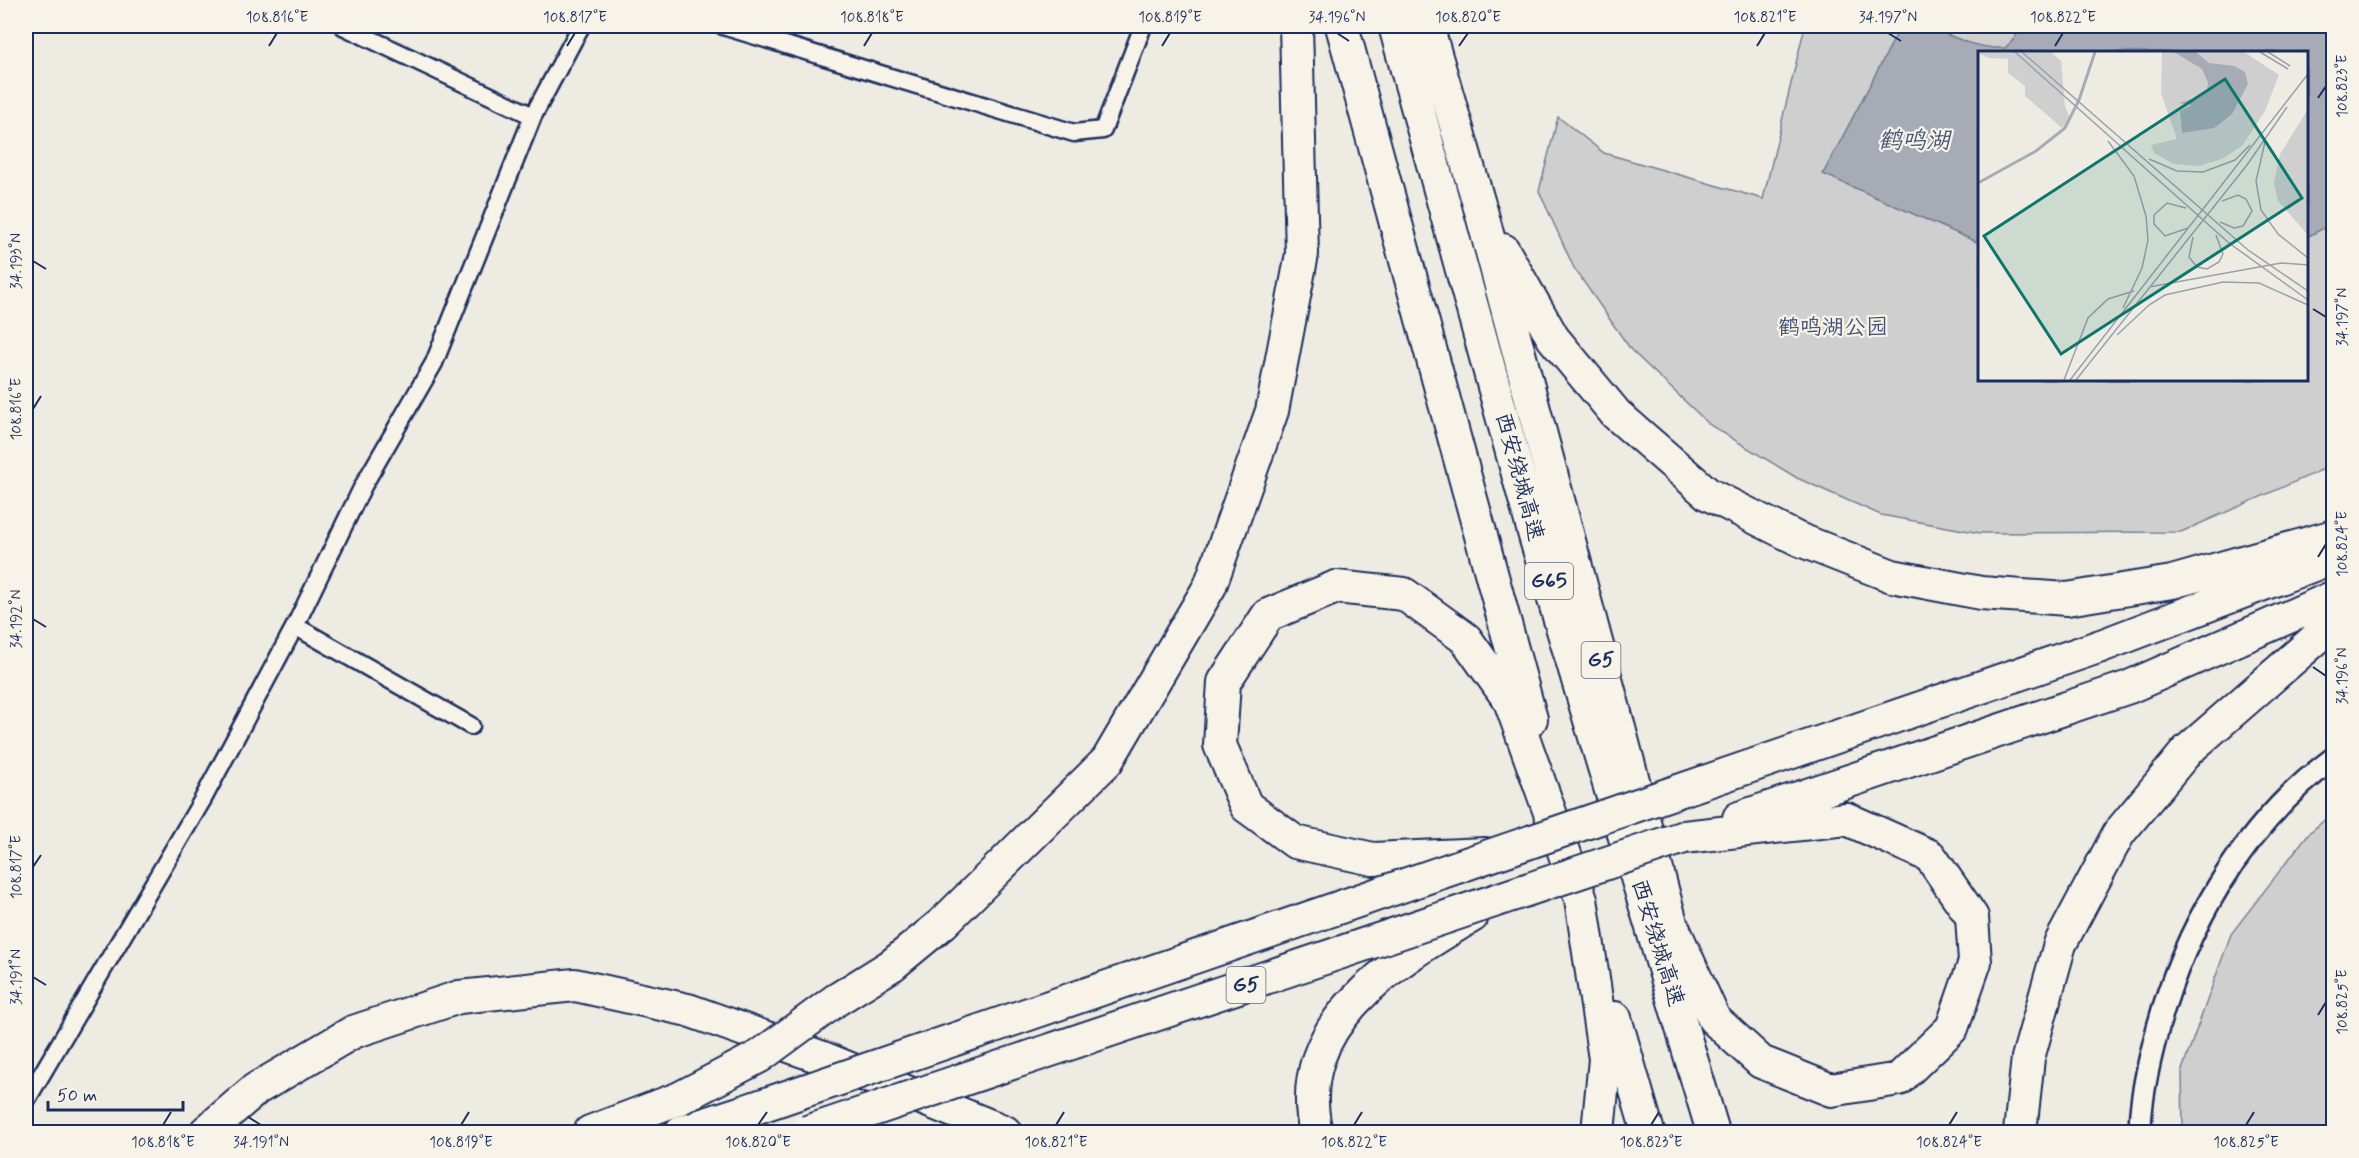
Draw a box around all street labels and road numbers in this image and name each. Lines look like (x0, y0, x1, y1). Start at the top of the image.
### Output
street label: 西安绕城高速 (1488, 410, 1550, 544)
road number: G65 (1525, 563, 1573, 599)
road number: G5 (1582, 642, 1620, 678)
street label: 西安绕城高速 (1624, 876, 1690, 1010)
road number: G5 (1226, 967, 1266, 1003)

